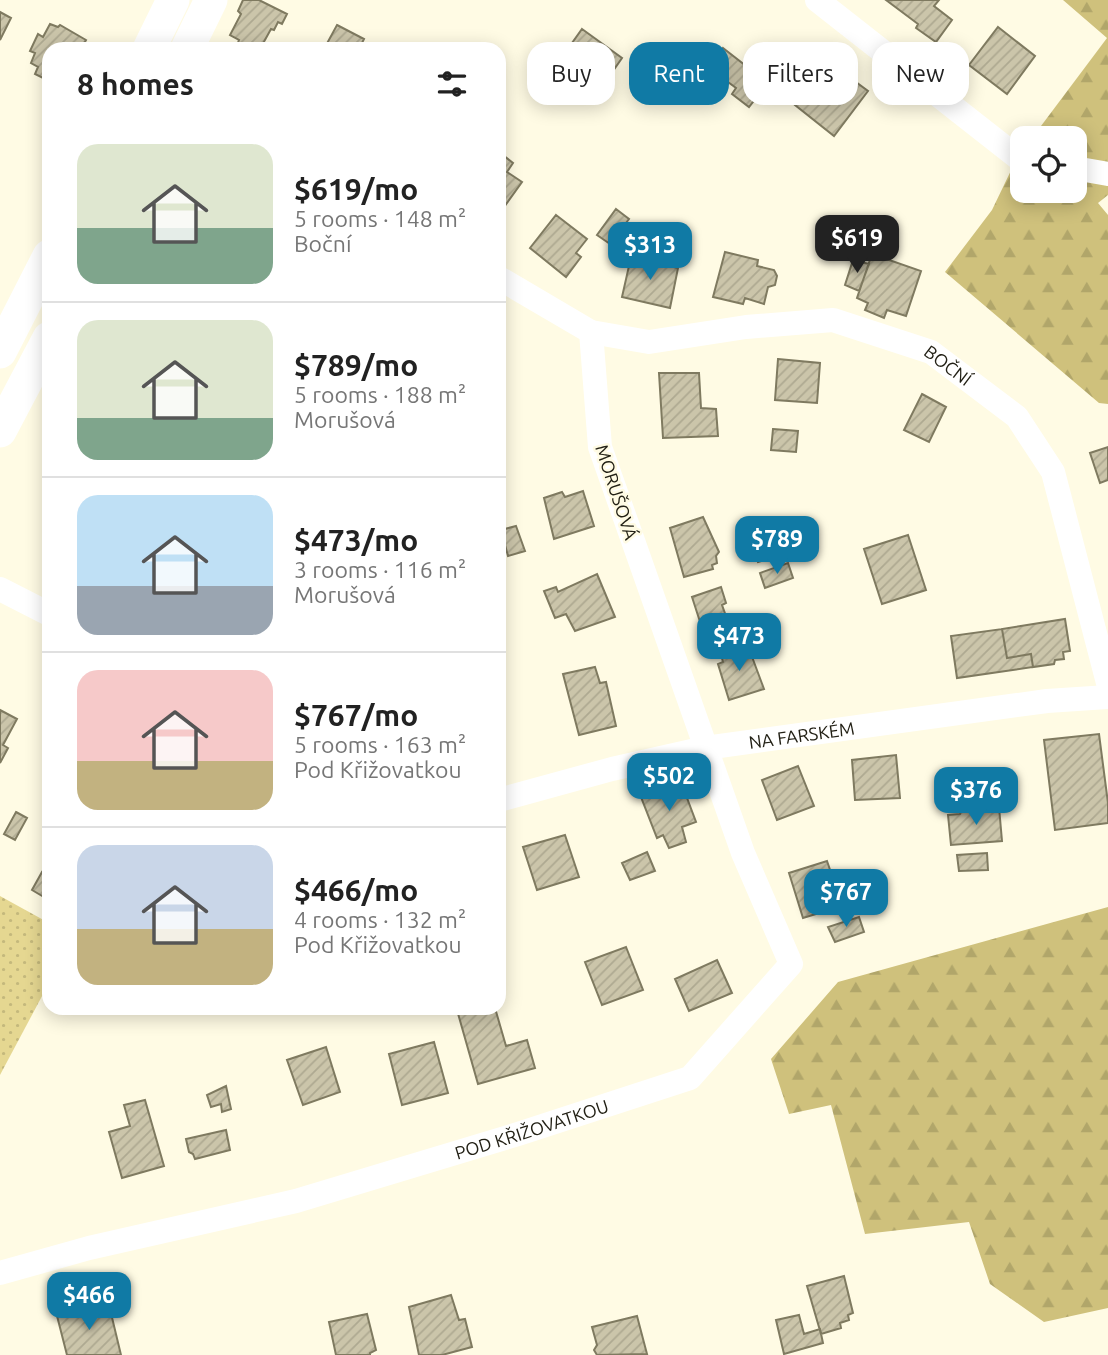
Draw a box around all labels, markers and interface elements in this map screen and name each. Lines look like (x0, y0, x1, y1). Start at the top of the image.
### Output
chip: Buy (527, 42, 615, 105)
chip: Rent (629, 42, 729, 105)
chip: Filters (743, 42, 858, 105)
chip: New (872, 42, 969, 105)
icon: filters (433, 65, 471, 103)
text: 8 homes (77, 67, 194, 101)
map controls (1010, 126, 1087, 203)
button: locate (1010, 126, 1087, 203)
icon: home (133, 172, 217, 256)
text: $619/mo (294, 172, 418, 206)
text: 5 rooms · 148 m² (294, 206, 466, 231)
pin: $619 (816, 216, 898, 275)
pin: $313 (609, 222, 691, 282)
text: $619 (831, 225, 883, 250)
text: Boční (294, 231, 351, 256)
text: $313 (624, 232, 676, 257)
street label: BOČNÍ (921, 341, 977, 390)
icon: home (133, 348, 217, 432)
text: $789/mo (294, 348, 418, 382)
text: 5 rooms · 188 m² (294, 382, 466, 407)
text: Morušová (294, 407, 396, 432)
street label: MORUŠOVÁ (592, 442, 643, 542)
pin: $789 (736, 516, 818, 576)
icon: home (133, 523, 217, 607)
text: $473/mo (294, 523, 418, 557)
text: $789 (751, 526, 803, 551)
text: 3 rooms · 116 m² (294, 557, 466, 582)
text: Morušová (294, 582, 396, 607)
pin: $473 (698, 614, 780, 673)
text: $473 (713, 623, 765, 648)
icon: home (133, 698, 217, 782)
text: $767/mo (294, 698, 418, 732)
street label: NA FARSKÉM (747, 718, 856, 752)
text: 5 rooms · 163 m² (294, 732, 466, 757)
pin: $502 (628, 754, 710, 813)
text: Pod Křižovatkou (294, 757, 462, 782)
text: $502 (643, 763, 695, 788)
pin: $376 (935, 768, 1017, 827)
text: $376 (950, 777, 1002, 802)
pin: $767 (805, 870, 887, 929)
icon: home (133, 873, 217, 957)
text: $466/mo (294, 873, 418, 907)
text: $767 (820, 879, 872, 904)
text: 4 rooms · 132 m² (294, 907, 466, 932)
text: Pod Křižovatkou (294, 932, 462, 957)
street label: POD KŘIŽOVATKOU (452, 1095, 611, 1163)
pin: $466 (48, 1272, 130, 1332)
text: $466 (63, 1282, 115, 1307)

